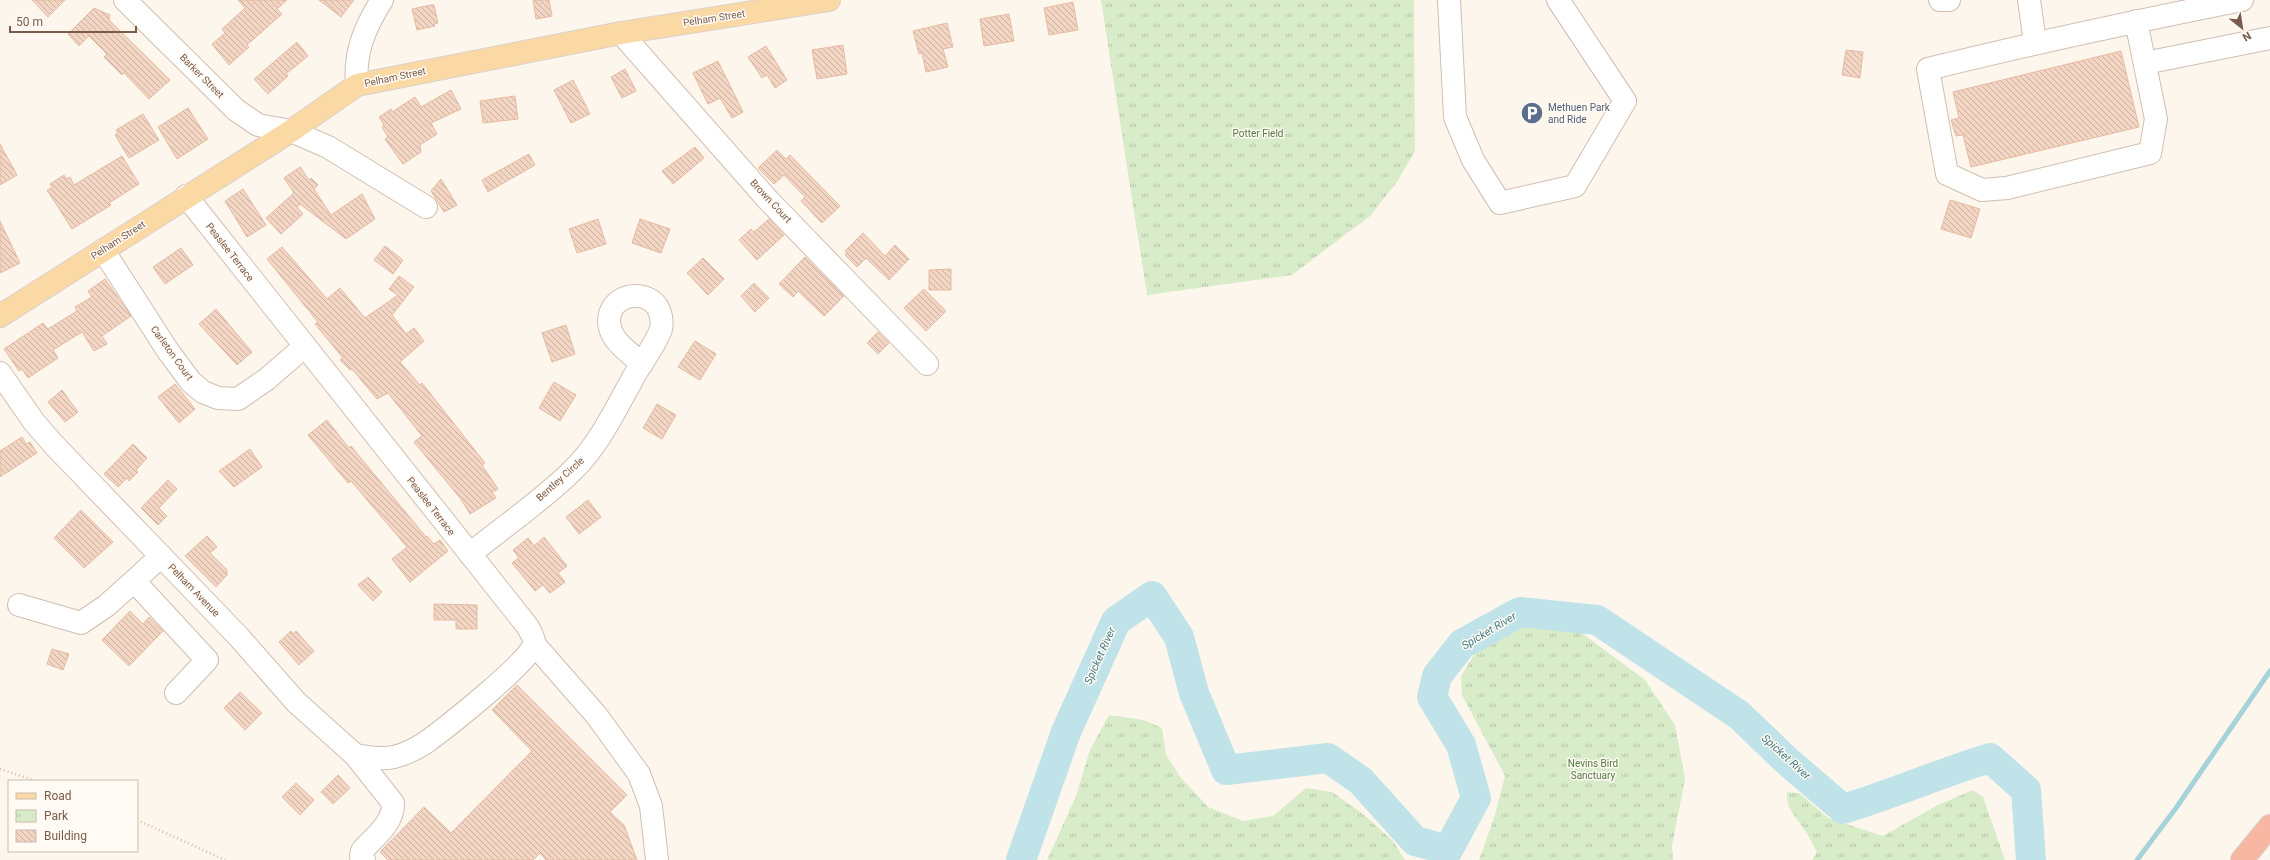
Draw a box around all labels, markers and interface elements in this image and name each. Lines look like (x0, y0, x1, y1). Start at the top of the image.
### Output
scale bar (10, 8, 136, 34)
street label: Pelham Street (682, 8, 746, 28)
north arrow (2222, 8, 2262, 48)
text: 50 m (16, 15, 43, 29)
text: N (2240, 29, 2253, 44)
street label: Barker Street (178, 52, 226, 100)
street label: Pelham Street (363, 65, 427, 89)
parking icon: Methuen Park and Ride (1519, 100, 1545, 126)
place label: Methuen Park and Ride (1548, 102, 1611, 125)
park label: Potter Field (1233, 128, 1284, 139)
street label: Brown Court (748, 177, 794, 225)
street label: Pelham Street (89, 218, 147, 262)
street label: Peaslee Terrace (204, 221, 256, 283)
street label: Carleton Court (149, 324, 195, 382)
street label: Bentley Circle (534, 455, 586, 503)
street label: Peaslee Terrace (405, 475, 457, 537)
street label: Pelham Avenue (166, 561, 222, 619)
water label: Spicket River (1459, 609, 1519, 652)
water label: Spicket River (1082, 625, 1119, 687)
water label: Spicket River (1759, 732, 1813, 783)
park label: Nevins Bird Sanctuary (1568, 758, 1618, 781)
legend (8, 780, 138, 852)
text: Road (44, 789, 72, 803)
text: Park (44, 809, 69, 823)
text: Building (44, 829, 87, 843)

